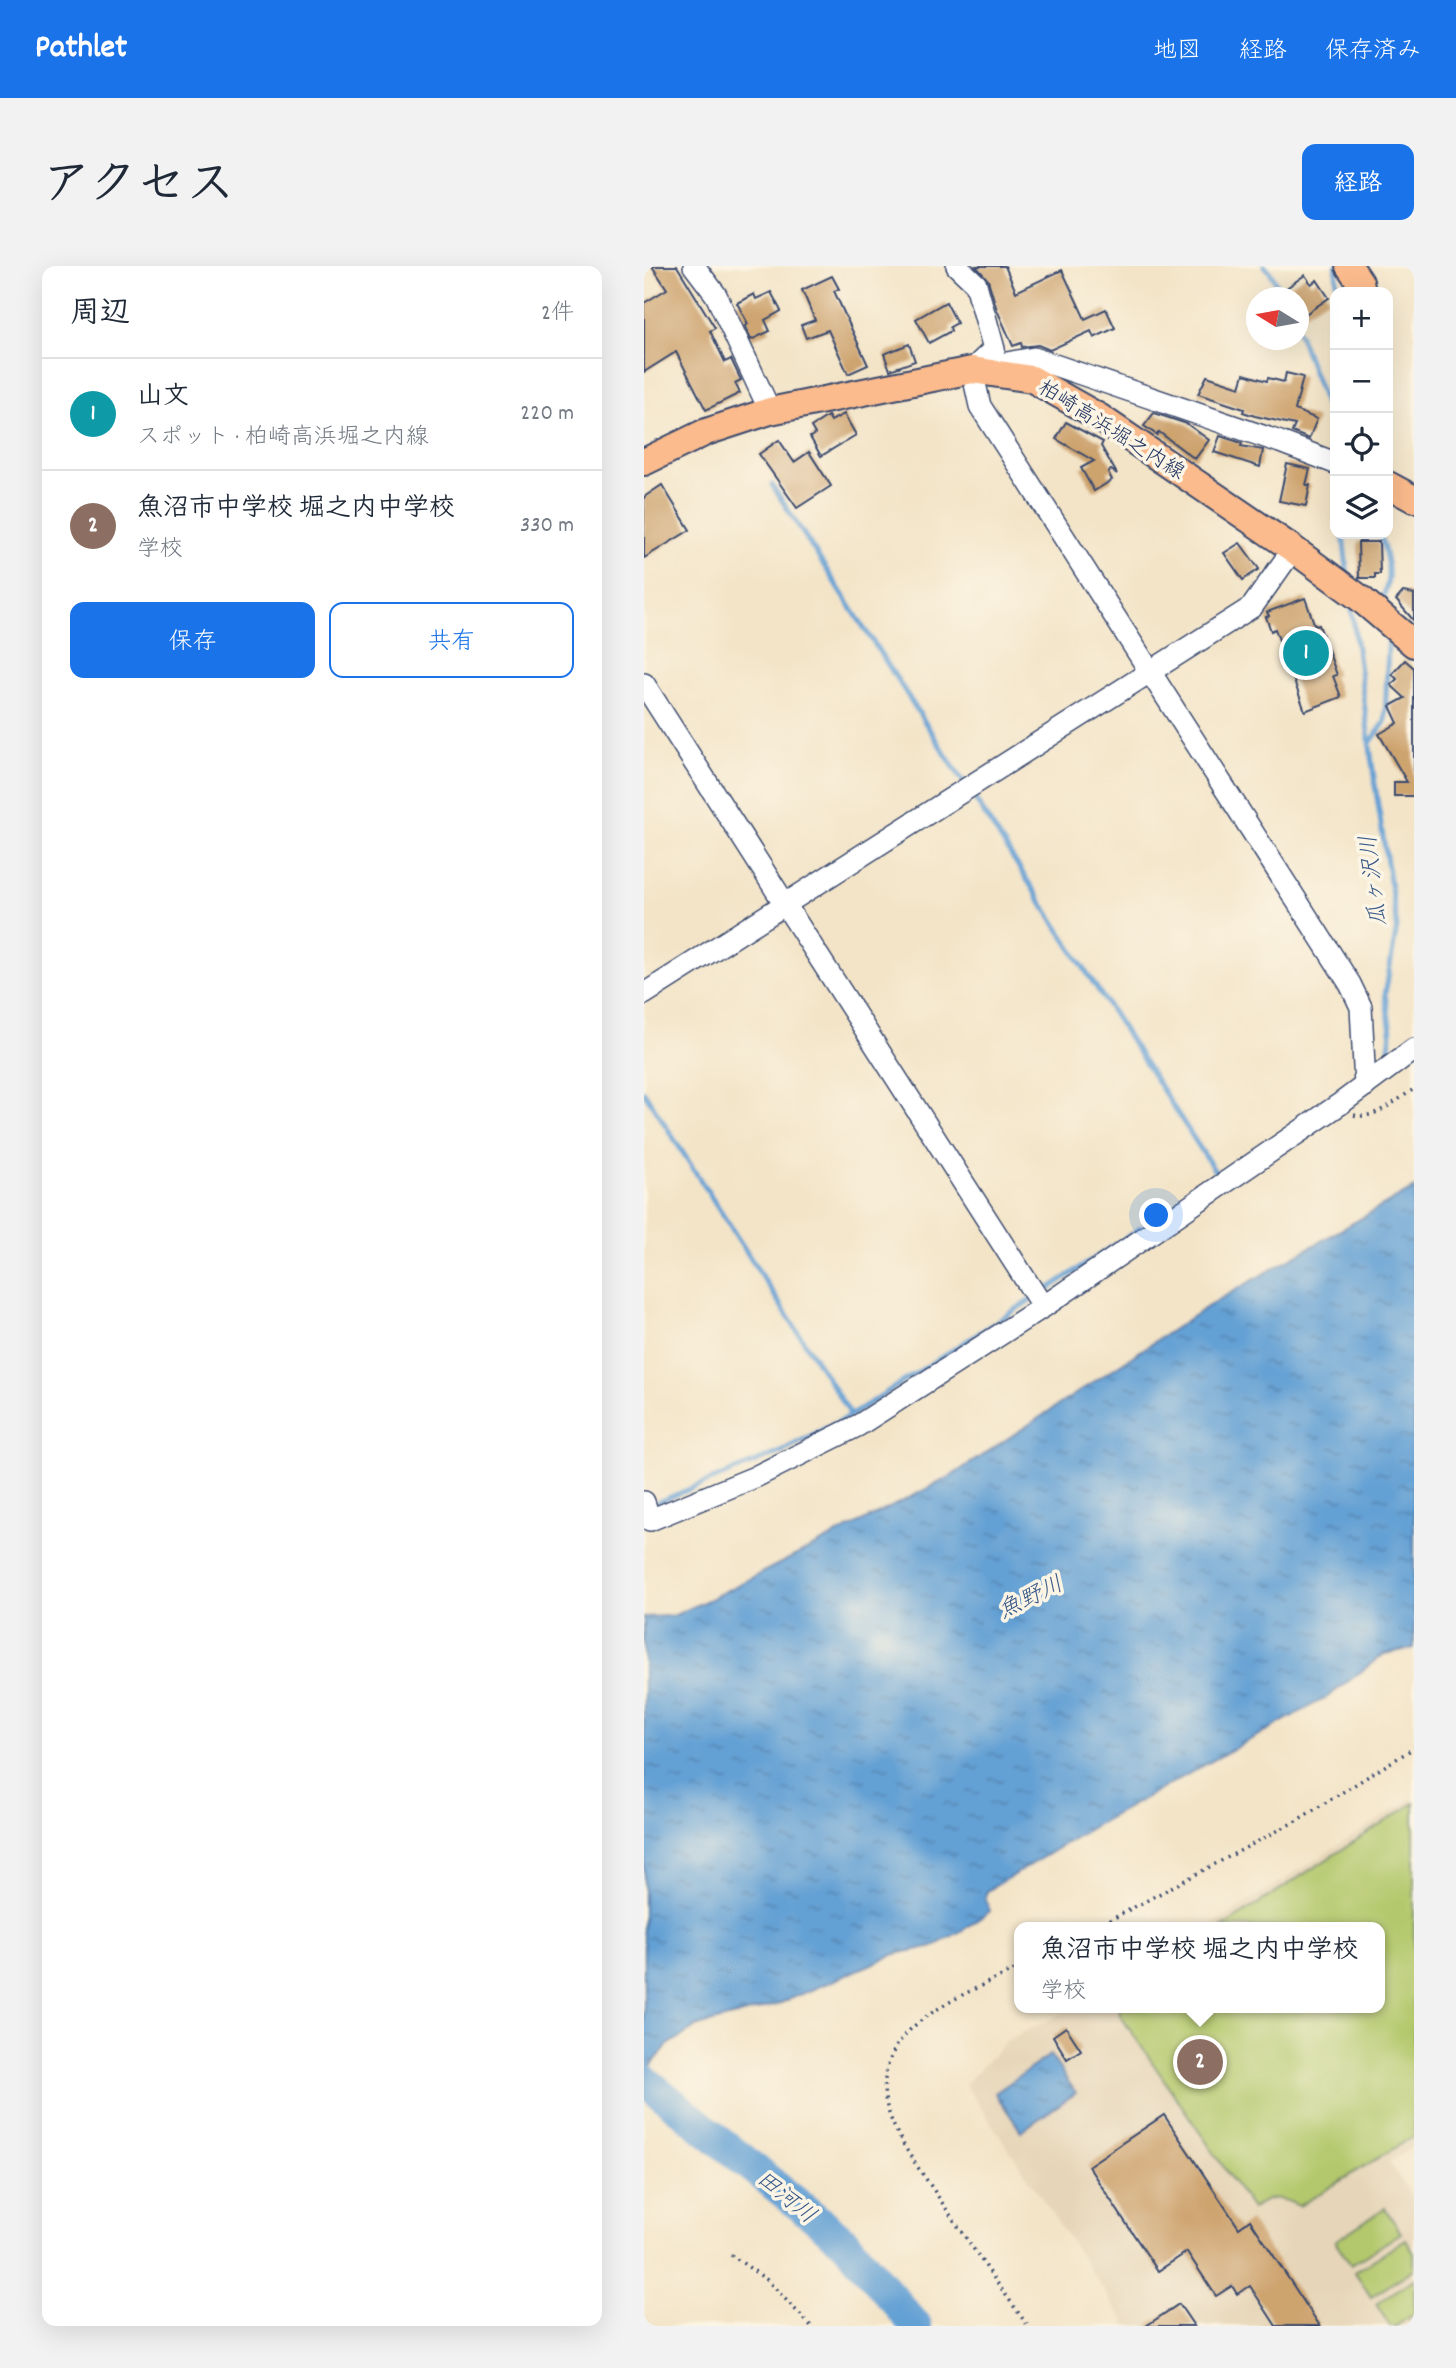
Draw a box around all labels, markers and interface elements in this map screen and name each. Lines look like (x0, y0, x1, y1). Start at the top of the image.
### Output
text: Pathlet (35, 26, 127, 73)
text: 地図 (1153, 35, 1201, 69)
text: 経路 (1239, 35, 1287, 69)
text: 保存済み (1325, 35, 1421, 69)
button: 経路 (1302, 144, 1414, 220)
text: アクセス (42, 153, 235, 223)
north arrow (1246, 287, 1309, 350)
map controls (1330, 287, 1393, 539)
button: + (1330, 287, 1393, 350)
text: 周辺 (70, 294, 130, 337)
text: 2件 (541, 298, 574, 331)
button: − (1330, 350, 1393, 413)
street label: 柏崎高浜堀之内線 (1031, 374, 1190, 489)
text: 山文 (137, 379, 189, 416)
text: 1 (90, 398, 96, 431)
text: 220 m (520, 398, 574, 431)
button: locate (1330, 413, 1393, 476)
text: スポット · 柏崎高浜堀之内線 (137, 422, 429, 455)
button: layers (1330, 476, 1393, 539)
text: 魚沼市中学校 堀之内中学校 (137, 491, 455, 528)
text: 2 (88, 510, 98, 543)
text: 330 m (520, 510, 574, 543)
text: 学校 (137, 534, 183, 567)
button: 保存 (70, 602, 315, 678)
button: 共有 (329, 602, 574, 678)
pin: 1 (1283, 627, 1329, 679)
water label: 瓜ヶ沢川 (1353, 833, 1397, 928)
your location (1139, 1198, 1173, 1232)
water label: 魚野川 (993, 1569, 1070, 1629)
popup (1014, 1922, 1385, 2013)
text: 魚沼市中学校 堀之内中学校 (1041, 1933, 1358, 1970)
text: 学校 (1041, 1976, 1087, 2009)
pin: 2 (1177, 2036, 1223, 2088)
water label: 田河川 (748, 2164, 822, 2233)

